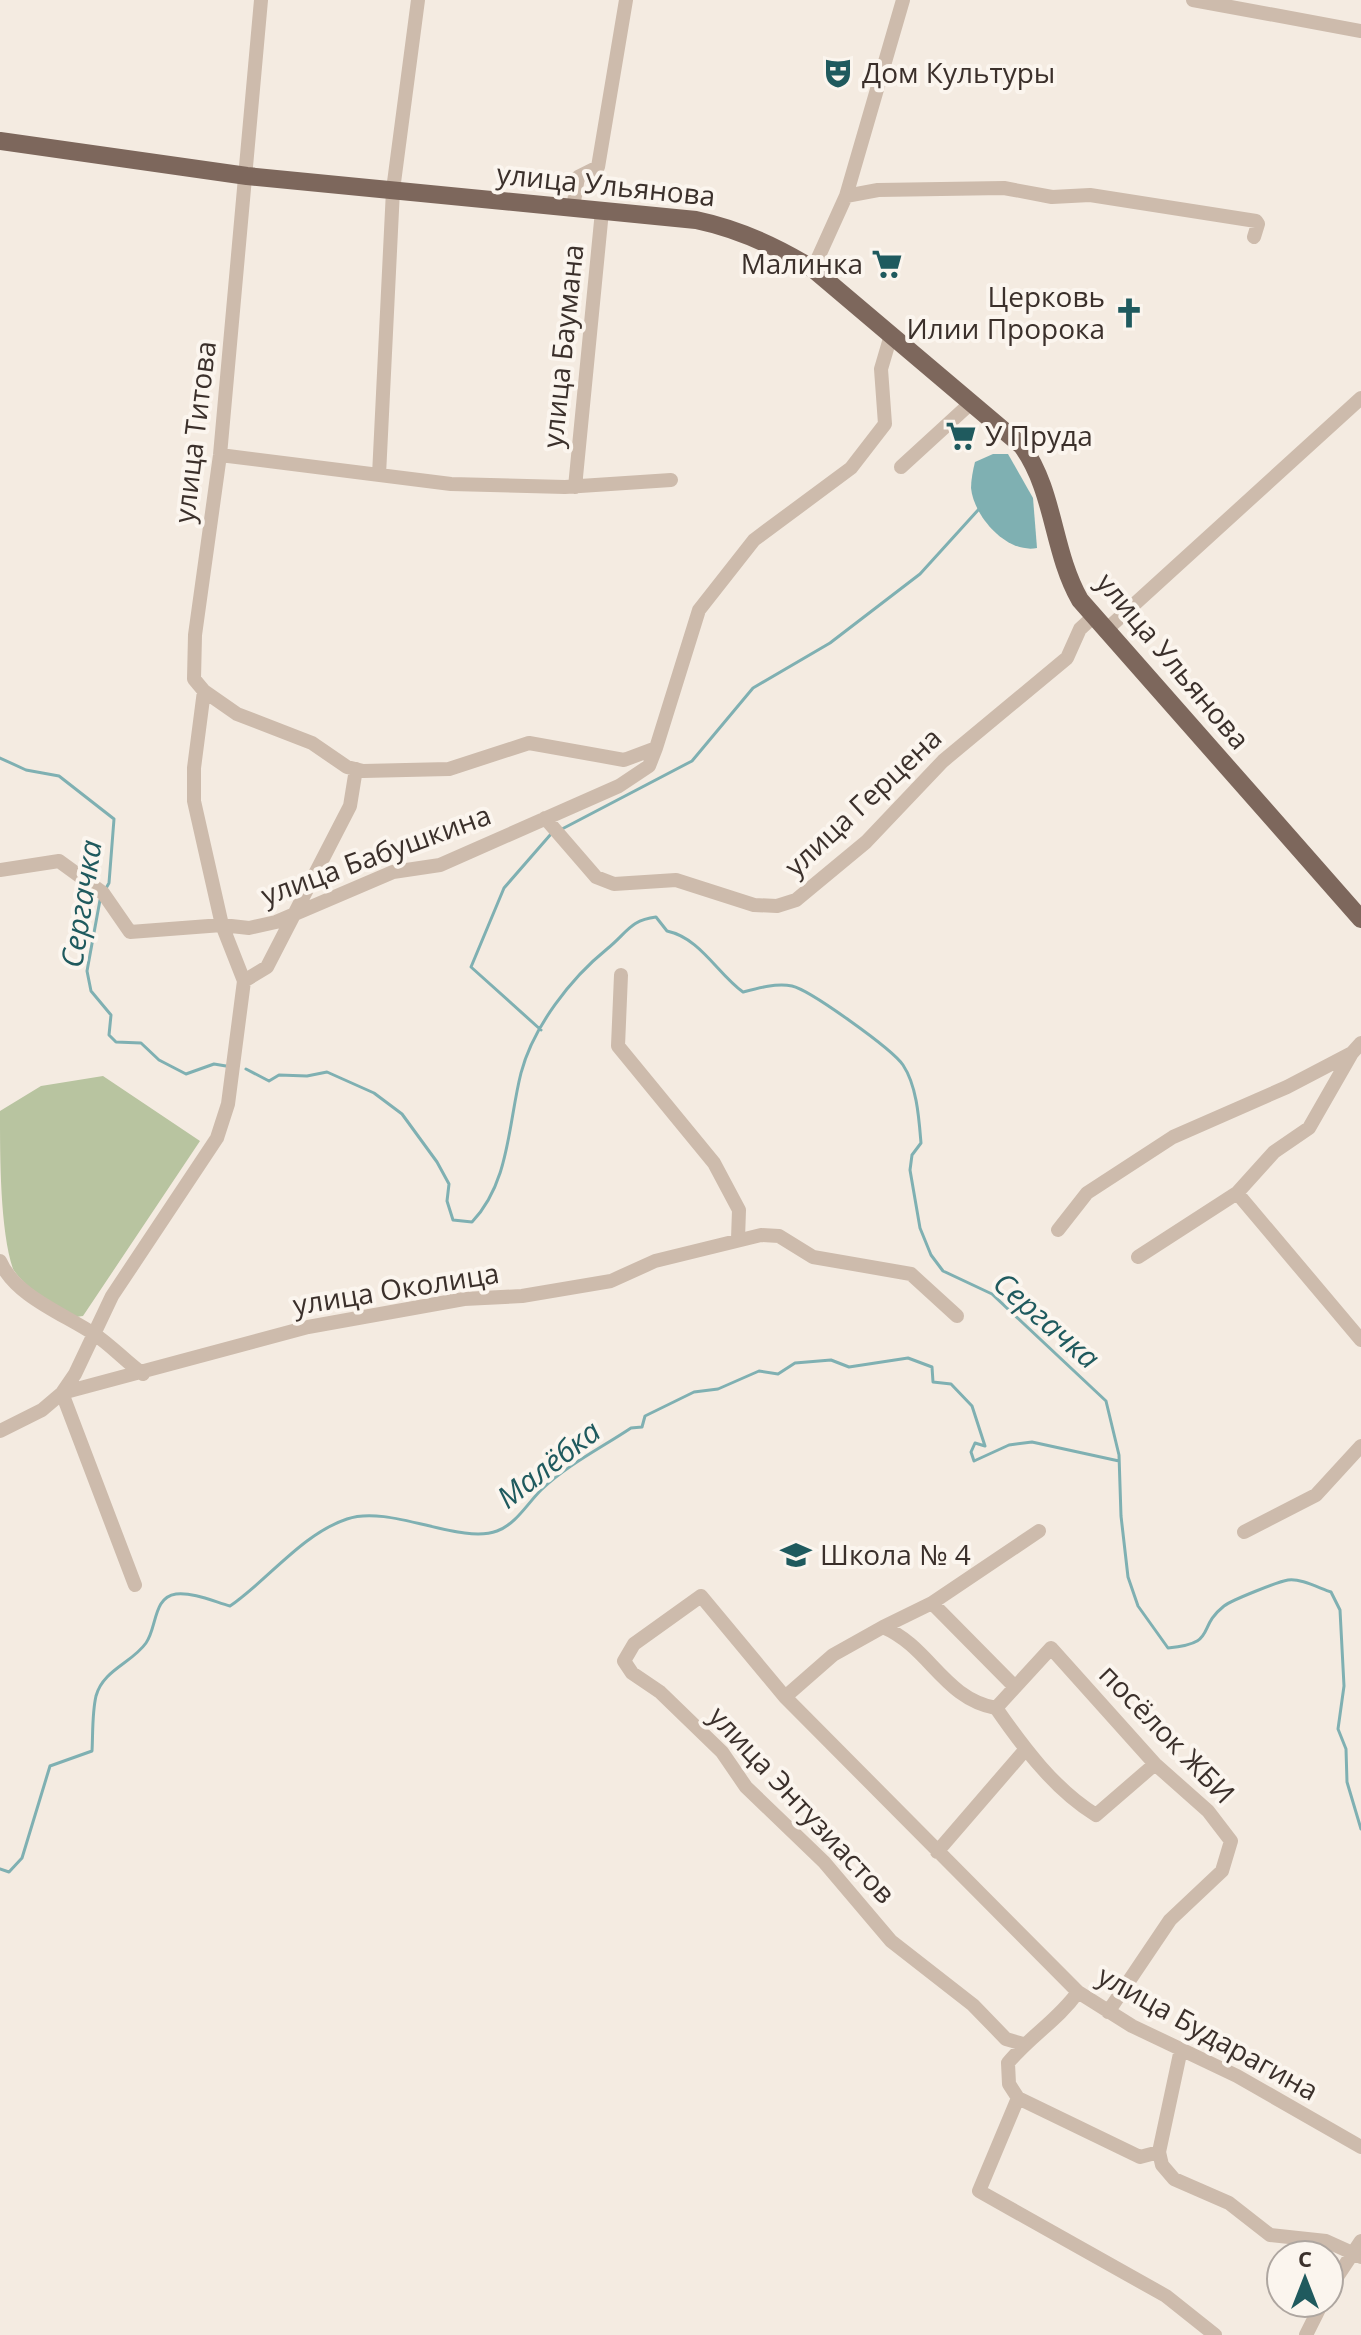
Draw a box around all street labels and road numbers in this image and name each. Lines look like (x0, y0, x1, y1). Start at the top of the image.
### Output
street label: улица Ульянова (495, 154, 717, 214)
street label: улица Баумана (532, 242, 592, 449)
street label: улица Титова (164, 339, 224, 525)
street label: улица Ульянова (1089, 564, 1259, 757)
street label: улица Герцена (775, 718, 949, 884)
street label: улица Бабушкина (255, 795, 496, 913)
street label: улица Околица (290, 1253, 502, 1323)
street label: посёлок ЖБИ (1092, 1655, 1244, 1811)
street label: улица Энтузиастов (701, 1697, 904, 1911)
street label: улица Бударагина (1091, 1956, 1326, 2109)

